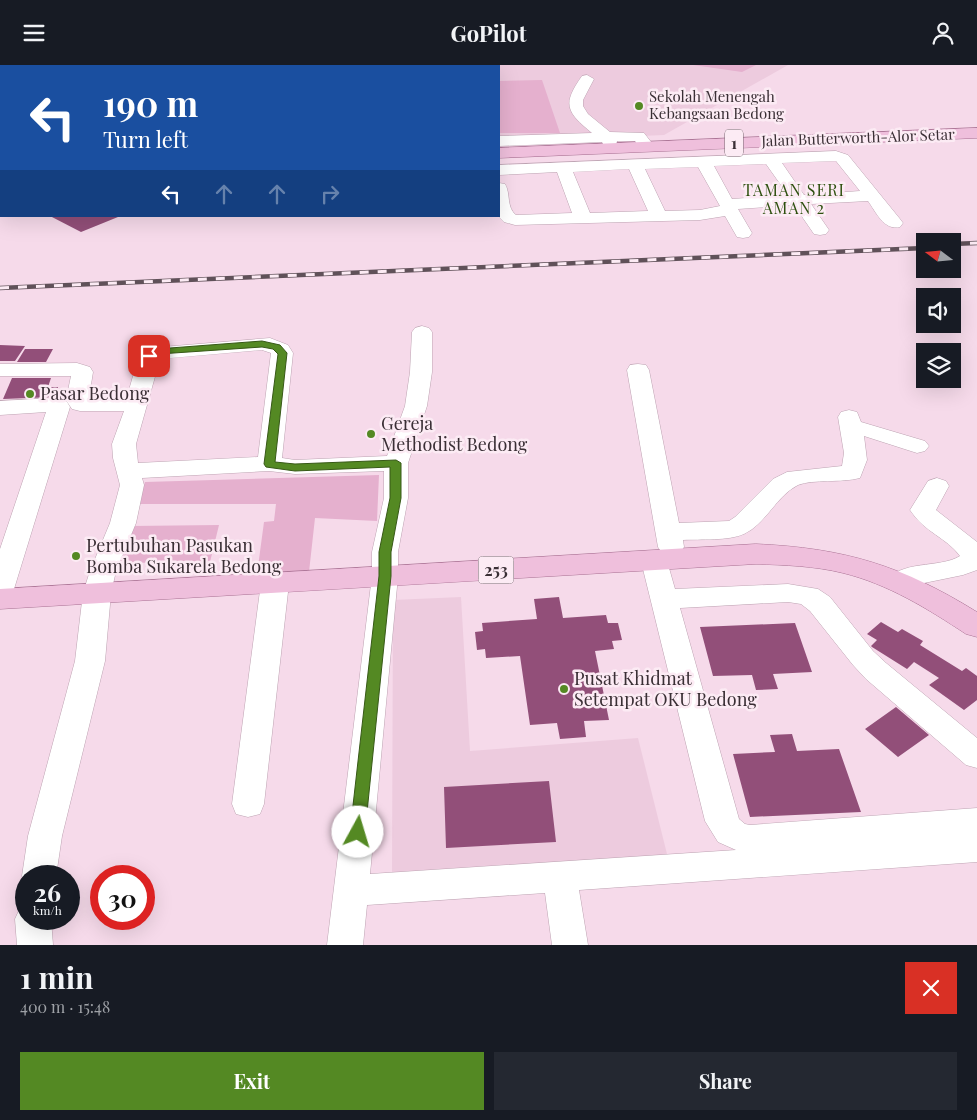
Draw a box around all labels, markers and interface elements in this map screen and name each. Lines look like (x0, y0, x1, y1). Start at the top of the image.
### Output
text: GoPilot (450, 18, 527, 48)
icon: menu (20, 19, 48, 47)
icon: person (929, 19, 957, 47)
text: 190 m (103, 79, 198, 126)
icon: left (20, 85, 85, 150)
place label: Sekolah Menengah Kebangsaan Bedong (649, 86, 784, 123)
marker: Sekolah Menengah Kebangsaan Bedong (633, 100, 645, 112)
text: Turn left (103, 124, 188, 154)
street label: Jalan Butterworth-Alor Setar (760, 124, 955, 150)
road number: 1 (725, 129, 743, 157)
district label: TAMAN SERI AMAN 2 (743, 179, 845, 218)
icon: left (157, 180, 185, 208)
icon: ahead (210, 180, 238, 208)
icon: ahead (263, 180, 291, 208)
icon: right (316, 180, 344, 208)
north arrow (916, 233, 961, 277)
map controls (916, 233, 961, 388)
button: sound (916, 288, 961, 333)
pin (128, 335, 170, 377)
icon: arrive (135, 342, 163, 370)
button: layers (916, 343, 961, 388)
place label: Pasar Bedong (40, 381, 150, 405)
marker: Pasar Bedong (24, 388, 36, 400)
place label: Gereja Methodist Bedong (381, 411, 528, 456)
marker: Gereja Methodist Bedong (365, 428, 377, 440)
place label: Pertubuhan Pasukan Bomba Sukarela Bedong (86, 533, 282, 578)
marker: Pertubuhan Pasukan Bomba Sukarela Bedong (70, 550, 82, 562)
road number: 253 (478, 557, 514, 583)
place label: Pusat Khidmat Setempat OKU Bedong (574, 666, 757, 711)
marker: Pusat Khidmat Setempat OKU Bedong (558, 683, 570, 695)
position arrow (331, 805, 383, 857)
speed limit sign: 30 (90, 865, 155, 930)
text: 26 (34, 875, 61, 908)
text: km/h (33, 902, 62, 918)
text: 1 min (20, 957, 94, 997)
button: close (905, 962, 957, 1014)
text: 400 m · 15:48 (20, 996, 110, 1017)
button: Exit (20, 1052, 484, 1110)
button: Share (494, 1052, 957, 1110)

